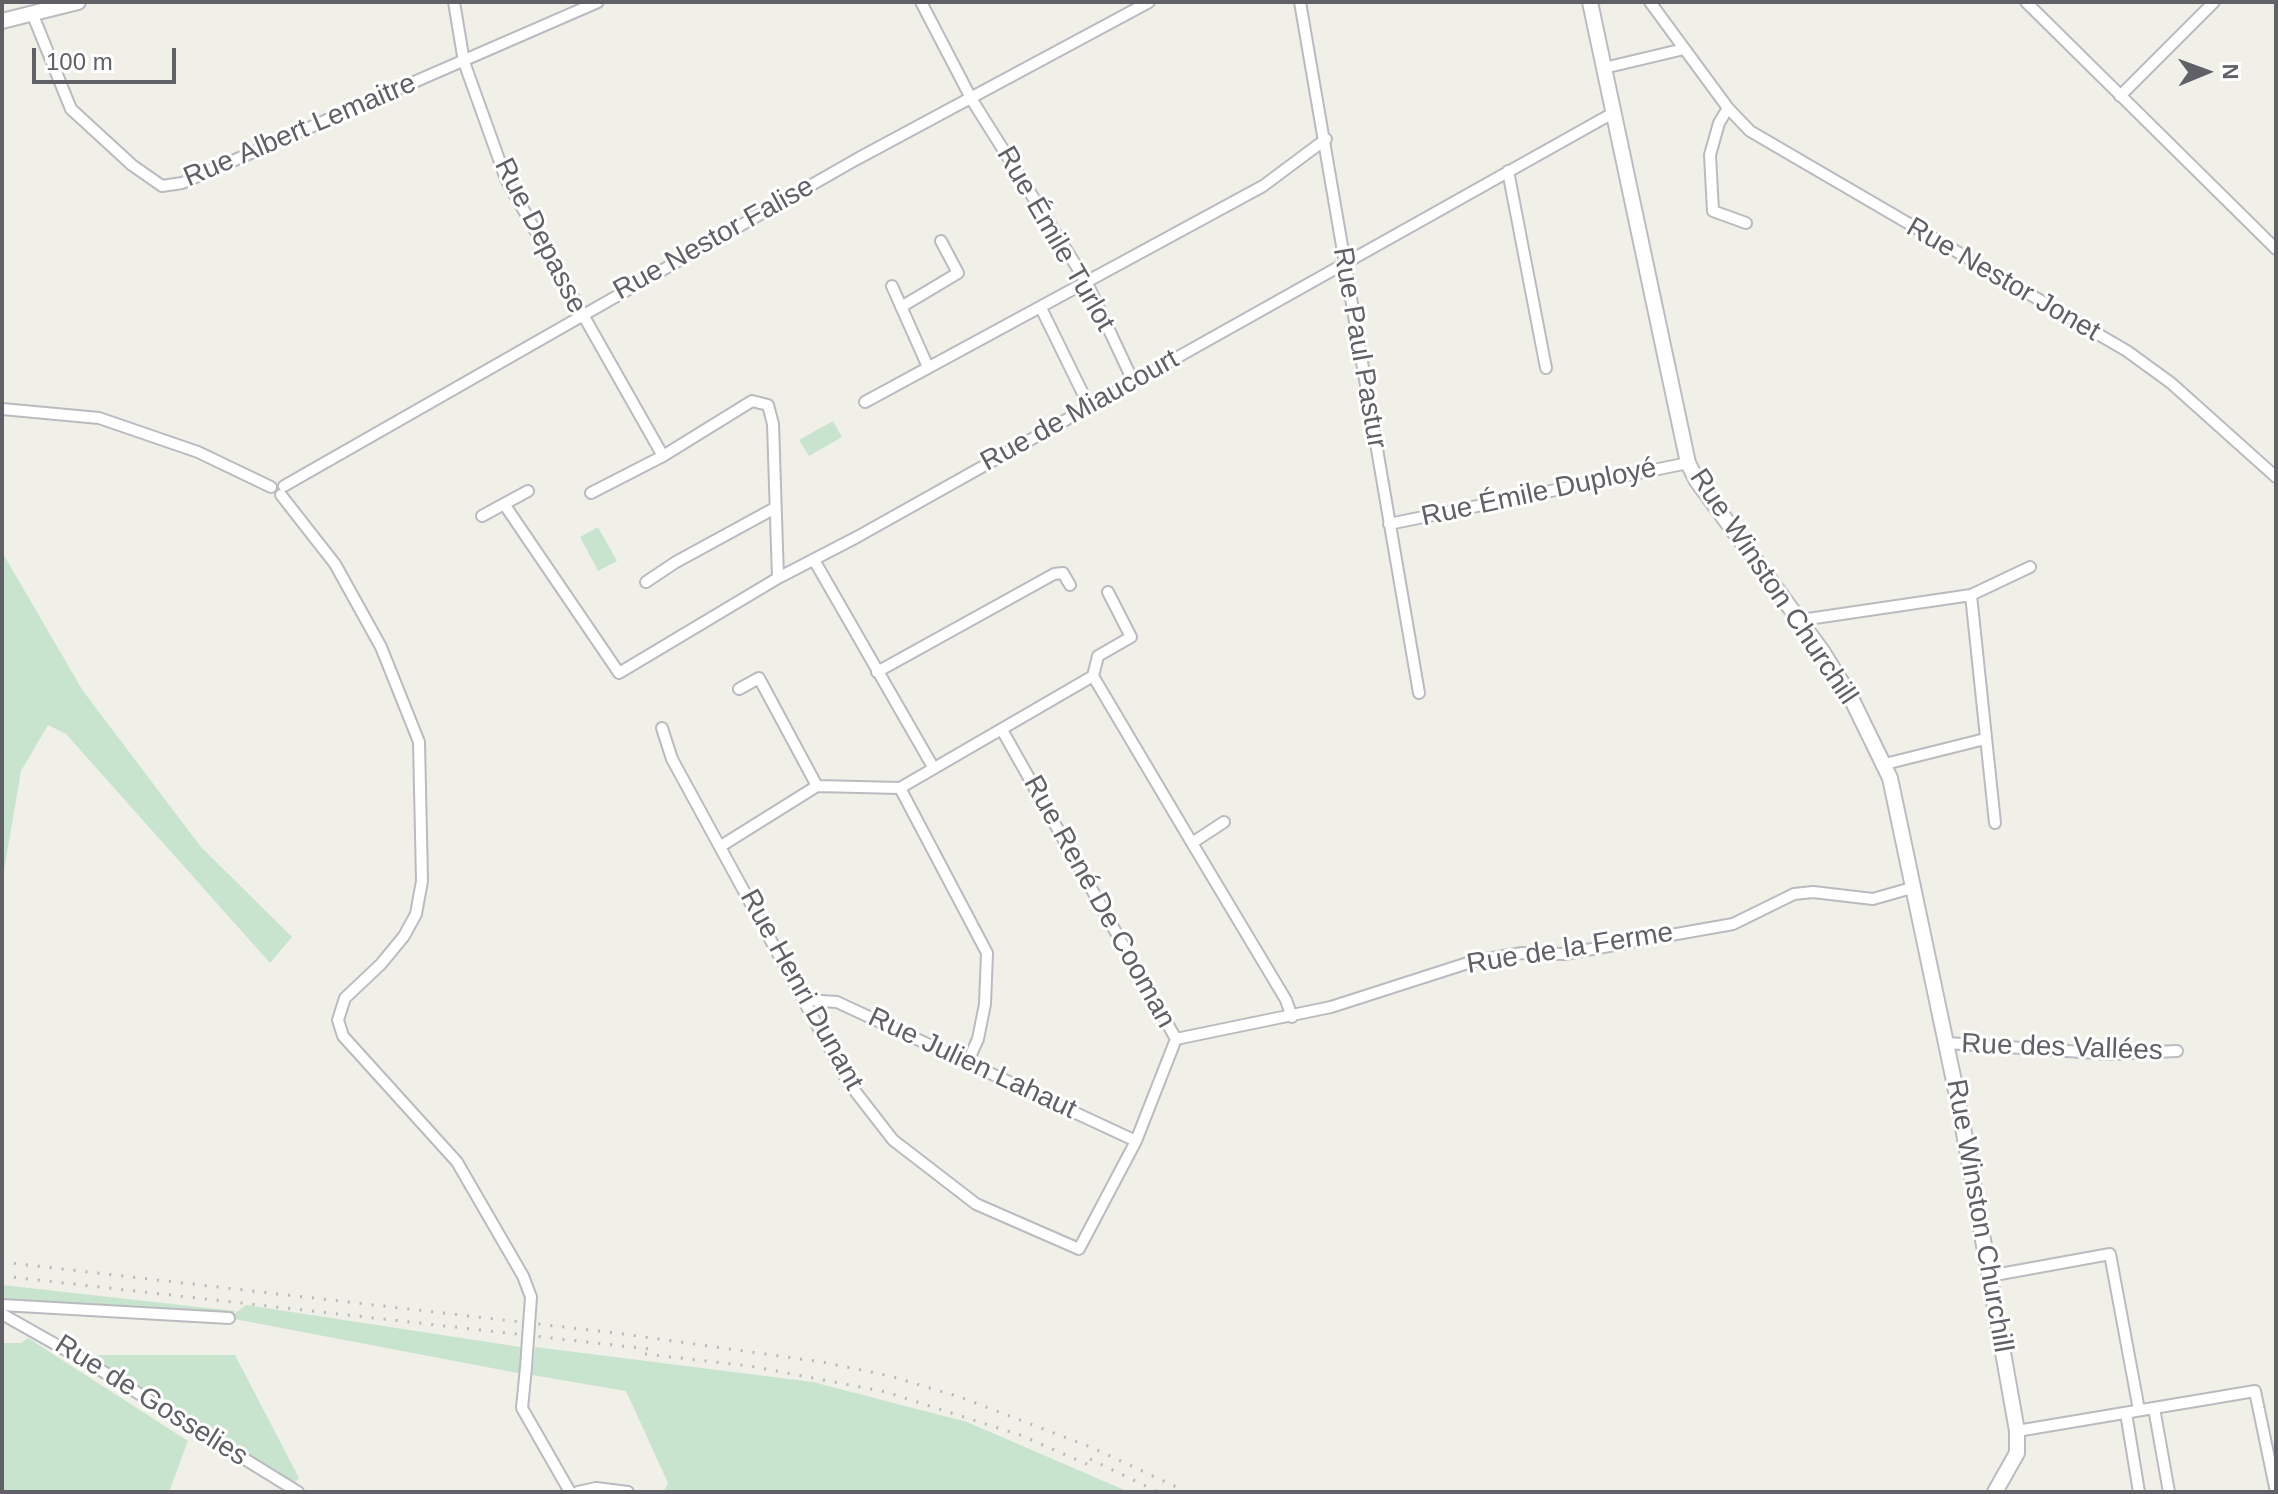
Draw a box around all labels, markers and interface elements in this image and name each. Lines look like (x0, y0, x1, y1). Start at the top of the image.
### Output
scale bar (36, 32, 180, 82)
north arrow (2166, 32, 2246, 112)
text: 100 m (46, 48, 113, 75)
text: N (2218, 63, 2243, 80)
street label: Rue Albert Lemaitre (179, 67, 421, 195)
street label: Rue Émile Turlot (989, 141, 1121, 337)
street label: Rue Depasse (487, 153, 593, 319)
street label: Rue Nestor Falise (608, 170, 820, 308)
street label: Rue Nestor Jonet (1900, 211, 2106, 349)
street label: Rue Paul Pastur (1325, 245, 1393, 451)
street label: Rue de Miaucourt (975, 343, 1185, 479)
street label: Rue Émile Duployé (1418, 452, 1660, 534)
street label: Rue Winston Churchill (1682, 463, 1864, 711)
street label: Rue René De Cooman (1016, 770, 1182, 1034)
street label: Rue Henri Dunant (732, 884, 870, 1096)
street label: Rue de la Ferme (1464, 916, 1676, 982)
street label: Rue Julien Lahaut (863, 1001, 1081, 1127)
street label: Rue des Vallées (1961, 1028, 2163, 1068)
street label: Rue Winston Churchill (1938, 1077, 2020, 1355)
street label: Rue de Gosselies (48, 1328, 254, 1474)

